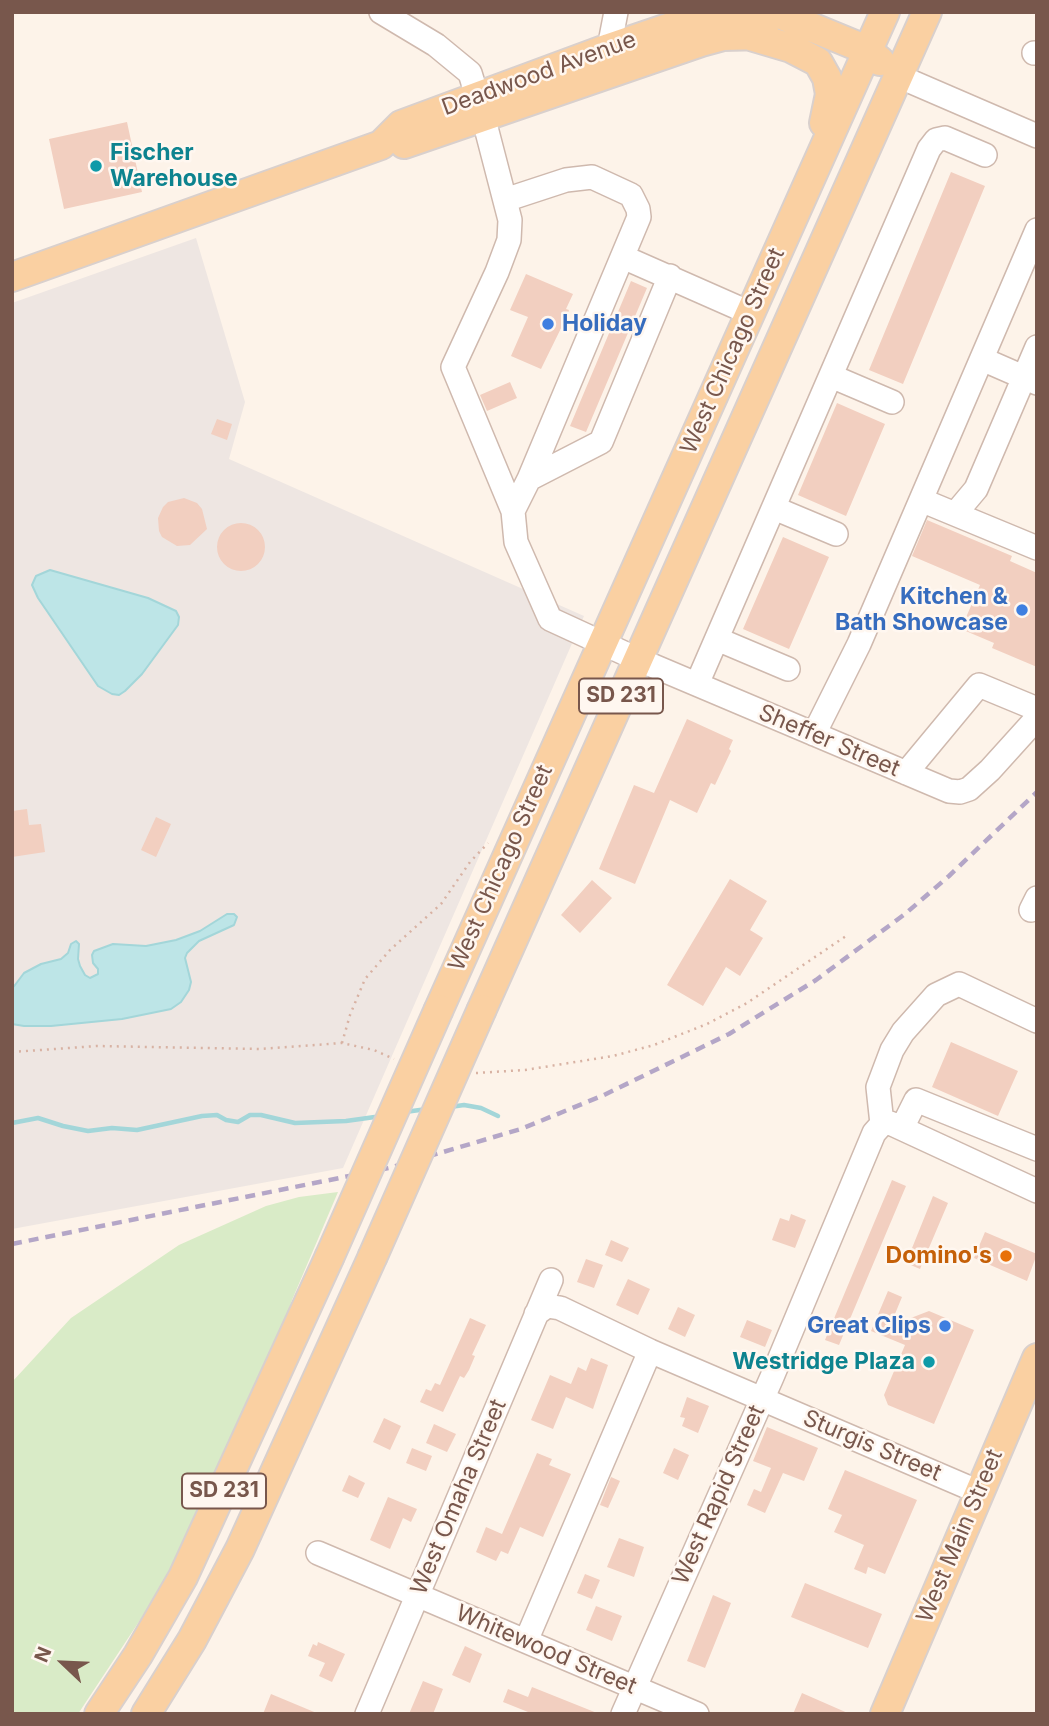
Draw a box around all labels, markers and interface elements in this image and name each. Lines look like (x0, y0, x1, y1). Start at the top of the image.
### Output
street label: Deadwood Avenue (438, 26, 640, 122)
place label: Fischer Warehouse (110, 139, 238, 193)
marker: Fischer Warehouse (88, 158, 104, 174)
street label: West Chicago Street (675, 244, 791, 458)
place label: Holiday (562, 310, 647, 338)
marker: Holiday (540, 316, 556, 332)
place label: Kitchen & Bath Showcase (835, 583, 1008, 637)
marker: Kitchen & Bath Showcase (1014, 602, 1030, 618)
road number: SD 231 (579, 678, 663, 714)
street label: Sheffer Street (754, 699, 904, 783)
street label: West Chicago Street (443, 761, 559, 975)
place label: Domino's (886, 1242, 992, 1270)
marker: Domino's (998, 1248, 1014, 1264)
place label: Great Clips (807, 1312, 931, 1340)
marker: Great Clips (937, 1318, 953, 1334)
place label: Westridge Plaza (732, 1348, 915, 1376)
marker: Westridge Plaza (921, 1354, 937, 1370)
street label: West Omaha Street (405, 1395, 513, 1599)
street label: West Rapid Street (667, 1401, 771, 1589)
street label: Sturgis Street (799, 1405, 945, 1487)
street label: West Main Street (911, 1445, 1009, 1627)
road number: SD 231 (182, 1474, 266, 1508)
street label: Whitewood Street (452, 1599, 640, 1701)
north arrow (28, 1628, 98, 1698)
text: N (30, 1643, 57, 1666)

